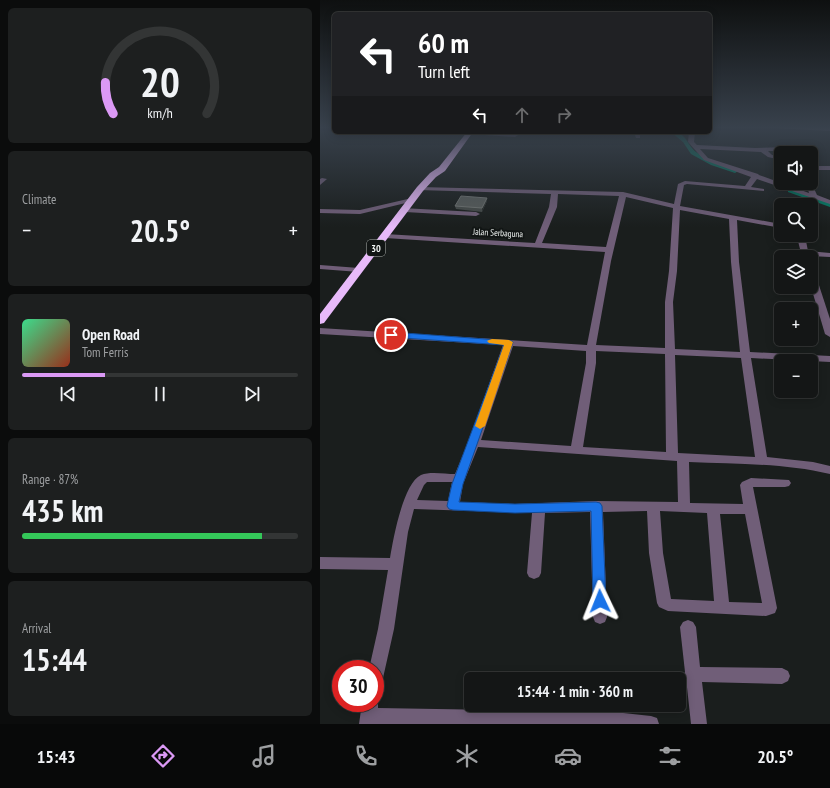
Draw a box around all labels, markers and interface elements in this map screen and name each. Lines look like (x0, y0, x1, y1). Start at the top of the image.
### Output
text: 60 m (418, 24, 469, 61)
icon: left (352, 28, 404, 80)
text: 20 (140, 54, 180, 107)
text: Turn left (418, 60, 470, 83)
text: km/h (147, 102, 173, 121)
icon: left (469, 104, 491, 126)
icon: ahead (511, 104, 533, 126)
icon: right (553, 104, 575, 126)
map controls (774, 146, 818, 398)
button: sound (774, 146, 818, 190)
text: Climate (22, 191, 56, 208)
button: search (774, 198, 818, 242)
text: 20.5° (130, 211, 190, 250)
text: − (22, 216, 31, 244)
text: + (289, 216, 298, 244)
street label: Jalan Serbaguna (472, 226, 524, 239)
road number: 30 (367, 240, 385, 256)
button: layers (774, 250, 818, 294)
button: + (774, 302, 818, 346)
pin (374, 318, 408, 352)
icon: arrive (380, 324, 402, 346)
text: Open Road (82, 325, 140, 344)
text: Tom Ferris (82, 344, 128, 361)
button: − (774, 354, 818, 398)
icon: previous (57, 383, 79, 405)
icon: pause (149, 383, 171, 405)
icon: next (241, 383, 263, 405)
text: Range · 87% (22, 471, 78, 488)
text: 435 km (22, 491, 103, 530)
position arrow (579, 580, 621, 622)
text: Arrival (22, 620, 51, 637)
text: 15:44 (22, 640, 87, 679)
speed limit sign: 30 (332, 660, 384, 712)
text: 15:44 · 1 min · 360 m (517, 682, 633, 701)
icon: directions (149, 742, 177, 770)
icon: music (250, 742, 278, 770)
icon: phone (352, 742, 380, 770)
icon: climate (453, 742, 481, 770)
icon: car (554, 742, 582, 770)
icon: filters (656, 742, 684, 770)
text: 15:43 (37, 745, 76, 768)
text: 20.5° (757, 745, 793, 768)

